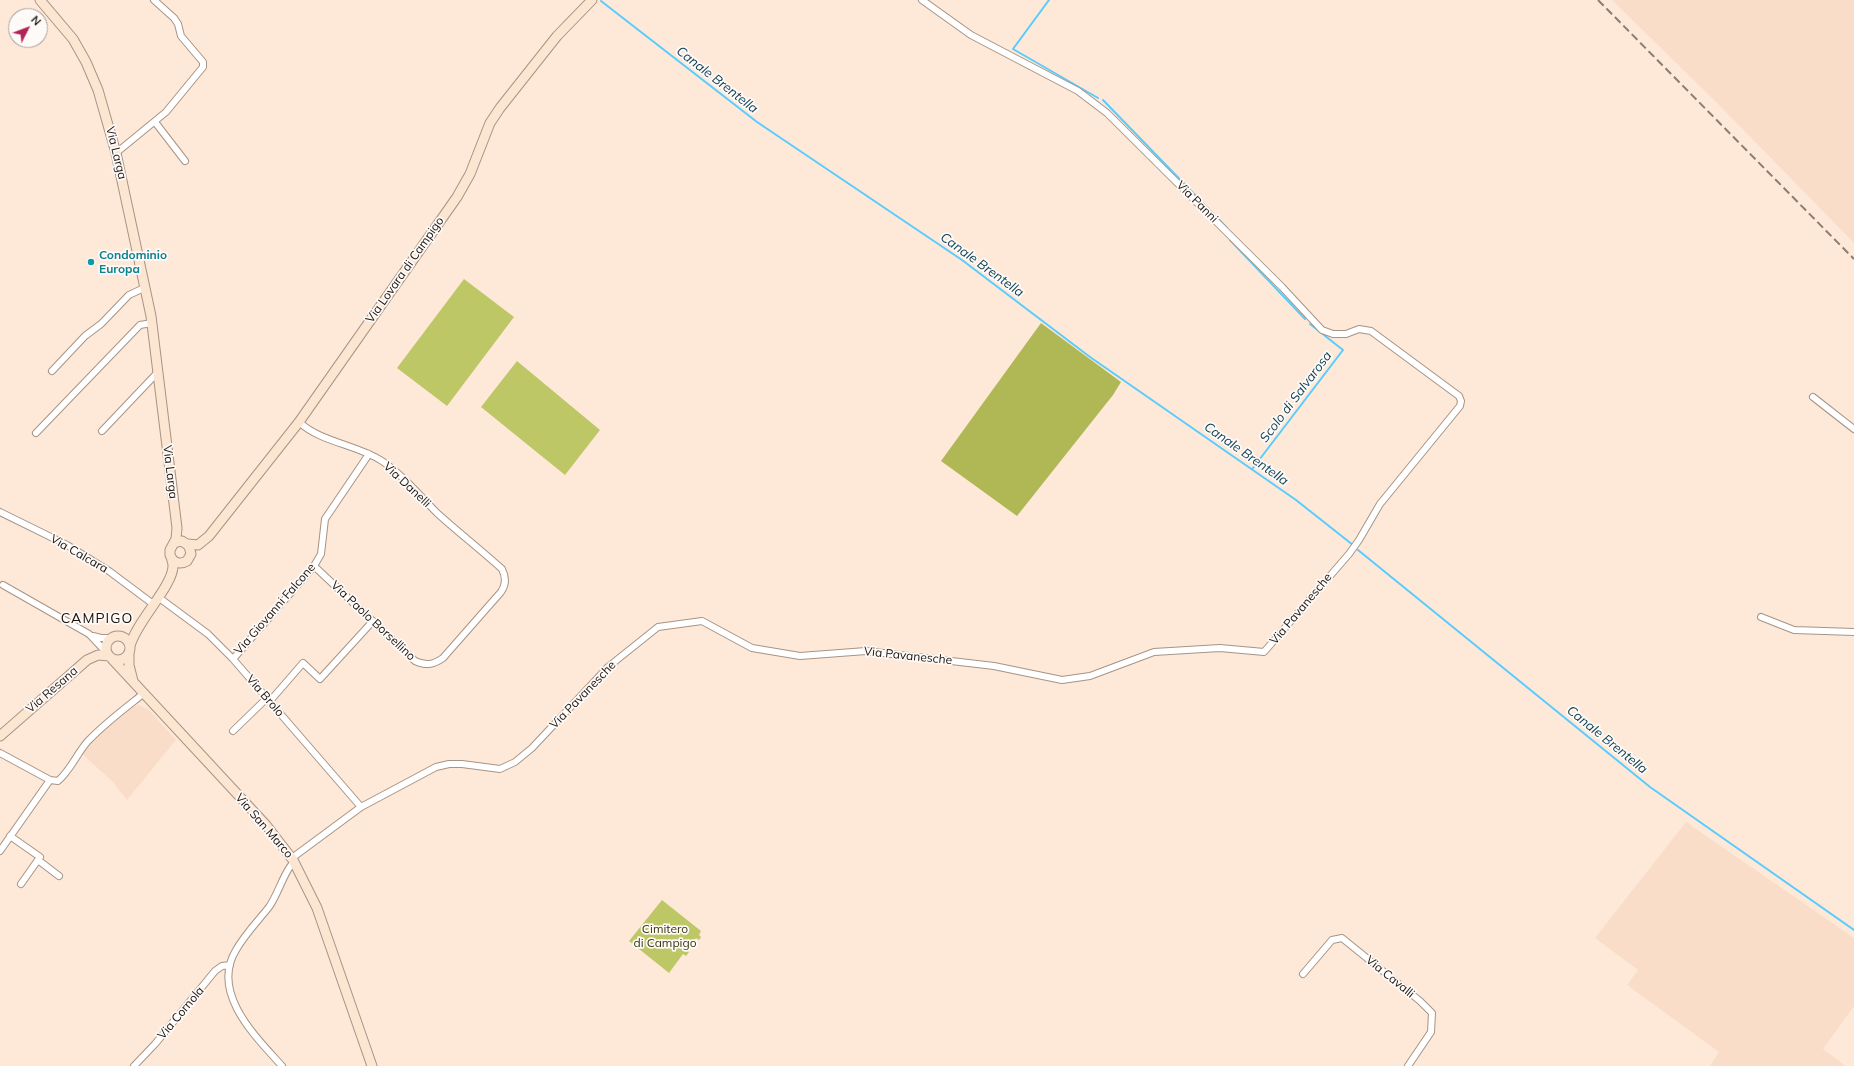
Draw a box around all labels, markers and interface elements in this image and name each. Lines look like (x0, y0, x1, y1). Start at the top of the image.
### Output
north arrow (8, 8, 48, 48)
text: N (28, 13, 44, 28)
water label: Canale Brentella (673, 43, 761, 117)
street label: Via Larga (102, 125, 130, 181)
street label: Via Panni (1173, 178, 1221, 226)
street label: Via Lovara di Campigo (363, 214, 447, 326)
water label: Canale Brentella (937, 230, 1027, 300)
place label: Condominio Europa (99, 248, 167, 276)
marker: Condominio Europa (86, 257, 96, 267)
water label: Scolo di Salvarosa (1257, 348, 1335, 446)
water label: Canale Brentella (1201, 419, 1291, 489)
street label: Via Larga (160, 444, 180, 500)
street label: Via Danelli (380, 459, 434, 511)
street label: Via Calcara (48, 532, 110, 576)
street label: Via Giovanni Falcone (231, 560, 319, 658)
street label: Via Pavanesche (1267, 570, 1335, 648)
street label: Via Paolo Borsellino (328, 578, 418, 664)
district label: CAMPIGO (61, 611, 133, 627)
street label: Via Pavanesche (863, 644, 953, 668)
street label: Via Pavanesche (547, 658, 619, 732)
street label: Via Resana (23, 664, 81, 716)
street label: Via Brolo (243, 672, 287, 720)
water label: Canale Brentella (1564, 703, 1650, 777)
street label: Via San Marco (232, 791, 296, 861)
park label: Cimitero di Campigo (633, 922, 697, 950)
street label: Via Cavalli (1363, 953, 1417, 1001)
street label: Via Cornola (155, 984, 207, 1042)

